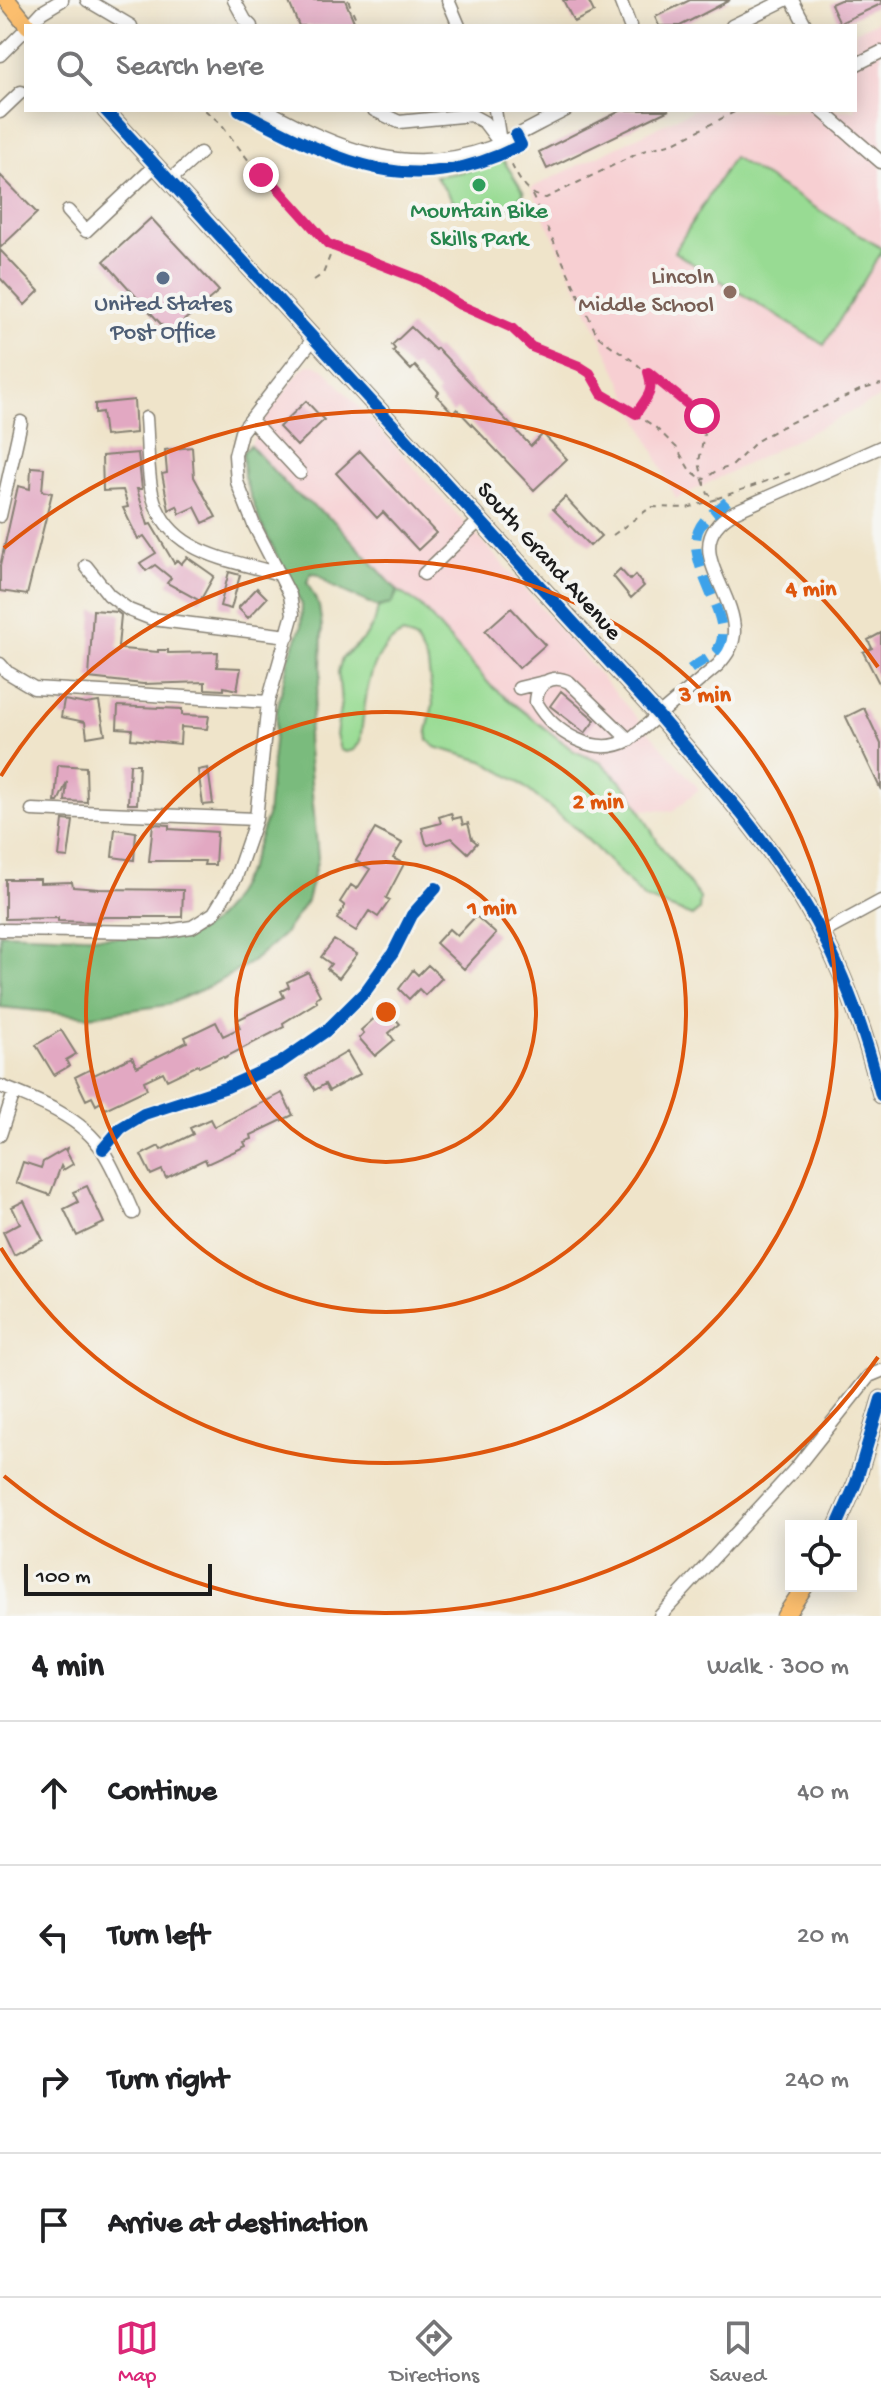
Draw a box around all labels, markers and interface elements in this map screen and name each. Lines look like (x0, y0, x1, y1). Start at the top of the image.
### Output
search box (24, 24, 857, 112)
icon: search (52, 46, 96, 90)
text: Search here (116, 51, 264, 86)
route end (243, 157, 279, 193)
marker: Mountain Bike Skills Park (470, 176, 488, 194)
place label: Mountain Bike Skills Park (410, 198, 548, 255)
place label: Lincoln Middle School (578, 264, 715, 321)
marker: United States Post Office (154, 269, 172, 287)
marker: Lincoln Middle School (721, 283, 739, 301)
place label: United States Post Office (94, 291, 233, 348)
route start (684, 398, 720, 434)
street label: South Grand Avenue (469, 477, 627, 648)
text: 4 min (785, 576, 837, 605)
text: 3 min (678, 682, 731, 711)
text: 2 min (572, 789, 624, 818)
text: 1 min (466, 895, 517, 924)
centre of rings (372, 998, 400, 1026)
map controls (785, 1520, 857, 1592)
button: locate (785, 1520, 857, 1592)
scale bar (24, 1560, 212, 1596)
text: 100 m (36, 1565, 91, 1591)
text: 4 min (32, 1648, 104, 1688)
text: Walk · 300 m (707, 1653, 849, 1684)
icon: ahead (32, 1771, 76, 1815)
text: Continue (108, 1776, 217, 1811)
text: 40 m (797, 1778, 849, 1809)
icon: left (32, 1915, 76, 1959)
text: Turn left (108, 1920, 209, 1955)
text: 20 m (797, 1922, 849, 1953)
icon: right (32, 2059, 76, 2103)
text: Turn right (108, 2064, 228, 2099)
text: 240 m (785, 2066, 849, 2097)
icon: arrive (32, 2203, 76, 2247)
text: Arrive at destination (108, 2208, 368, 2243)
tab: Map (115, 2316, 159, 2390)
tab: Directions (390, 2316, 479, 2390)
tab: Saved (709, 2316, 766, 2390)

